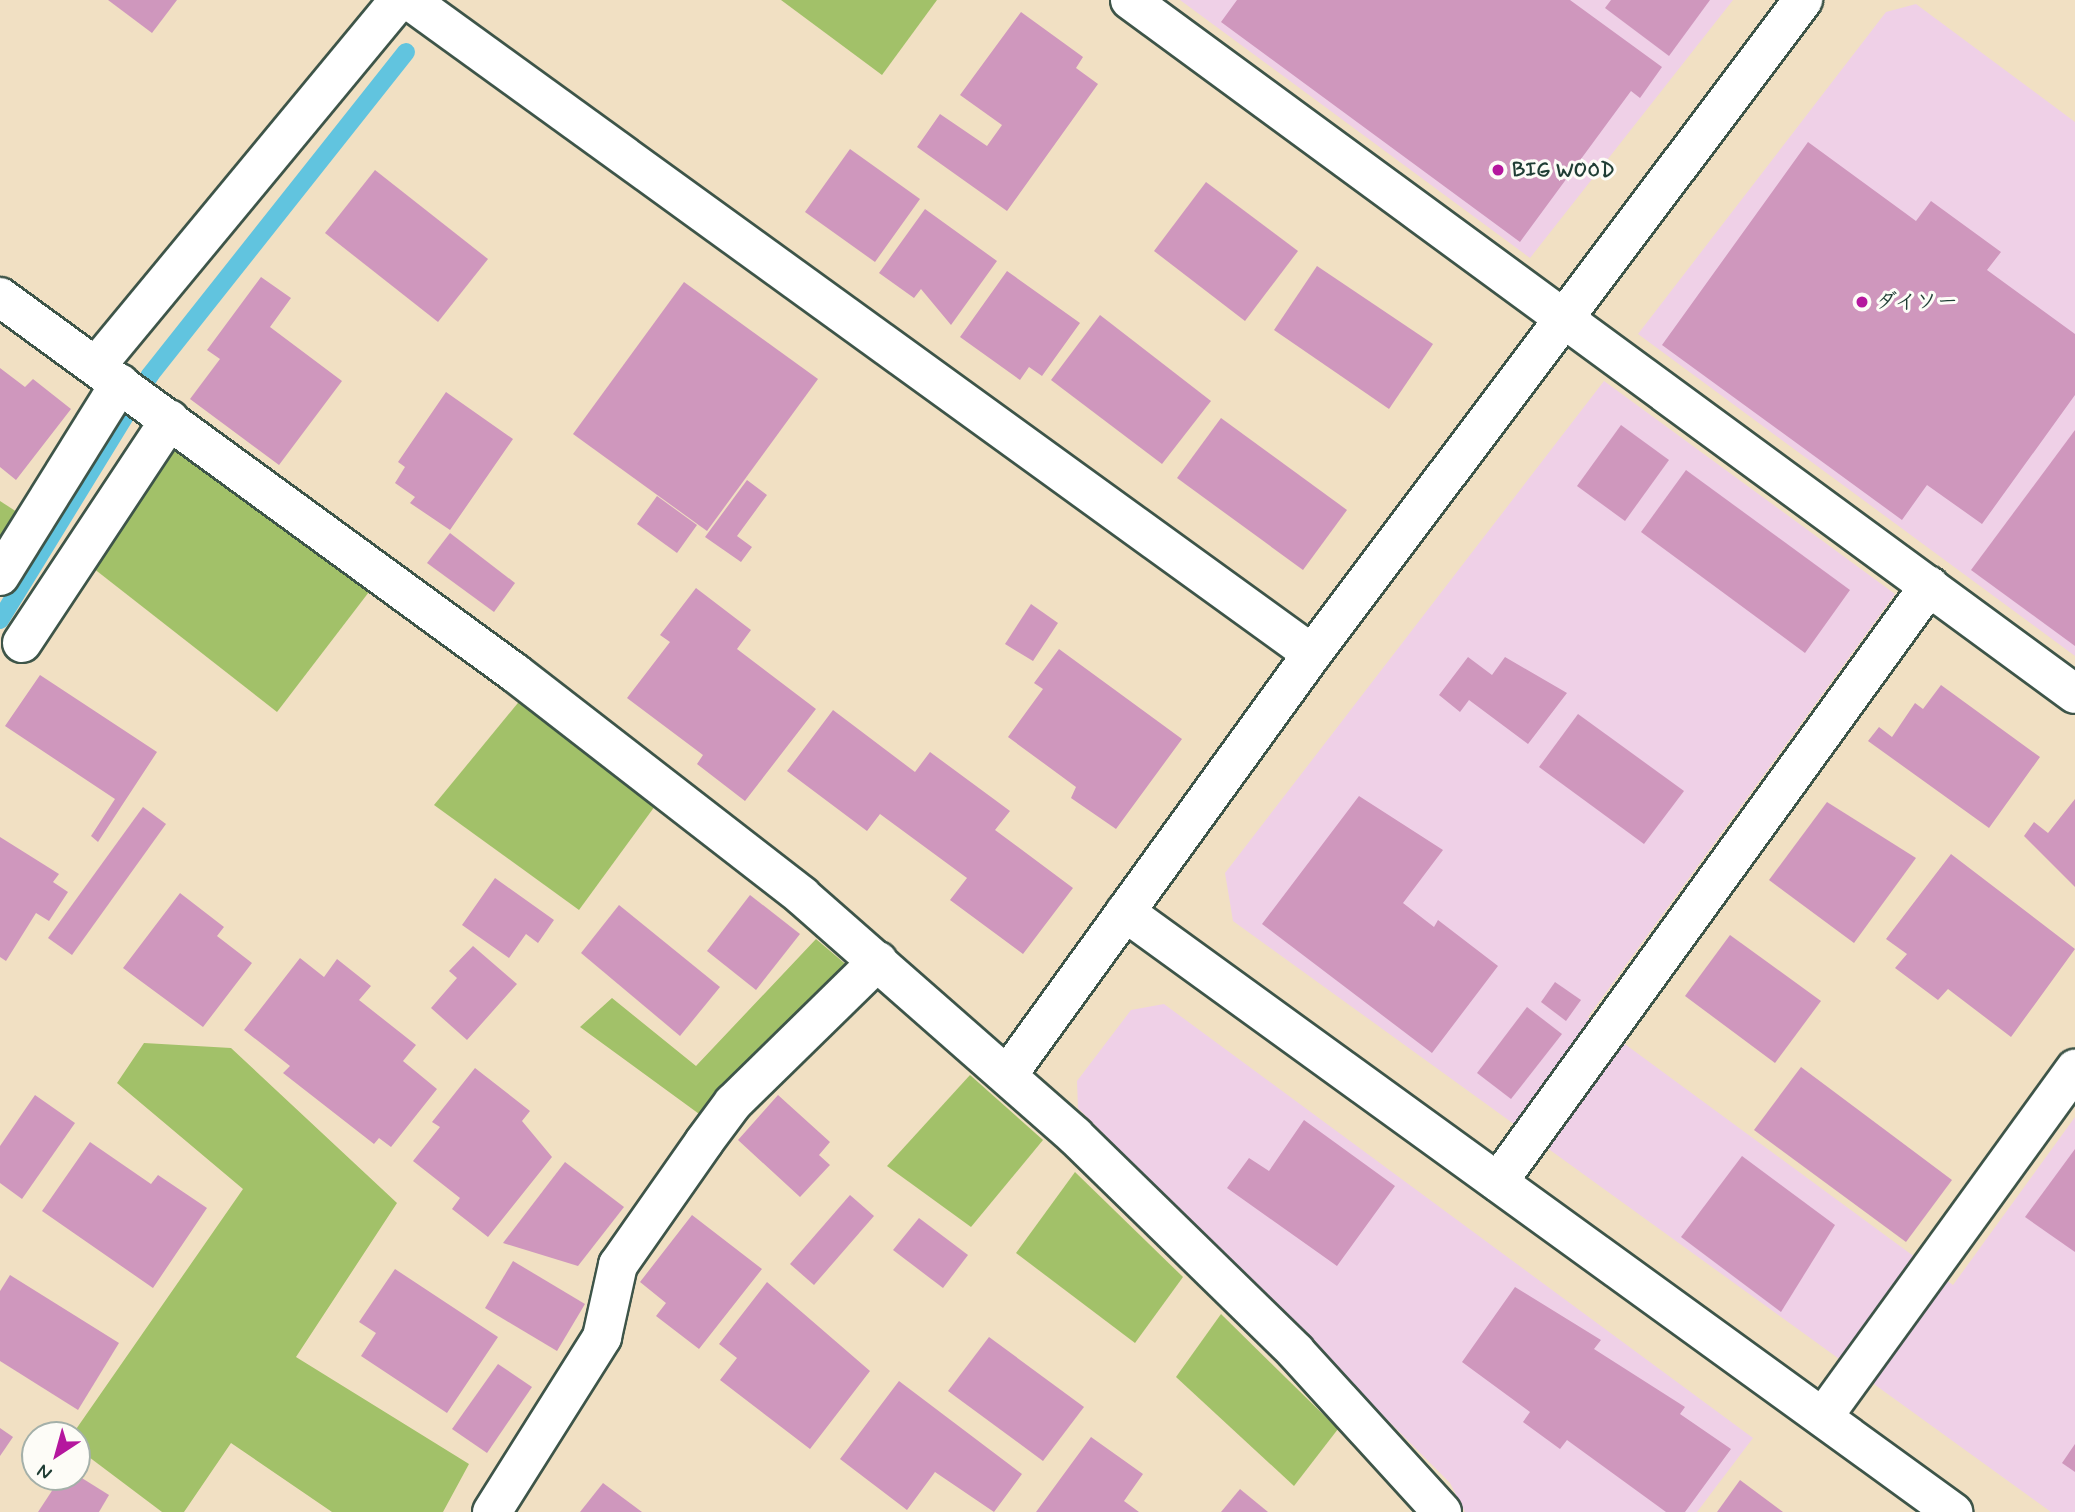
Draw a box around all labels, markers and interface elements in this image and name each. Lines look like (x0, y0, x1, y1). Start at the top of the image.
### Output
place label: BIG WOOD (1512, 157, 1617, 183)
marker: BIG WOOD (1490, 162, 1506, 178)
place label: ダイソー (1876, 289, 1960, 315)
marker: ダイソー (1854, 294, 1870, 310)
north arrow (21, 1421, 91, 1491)
text: N (32, 1458, 57, 1486)

